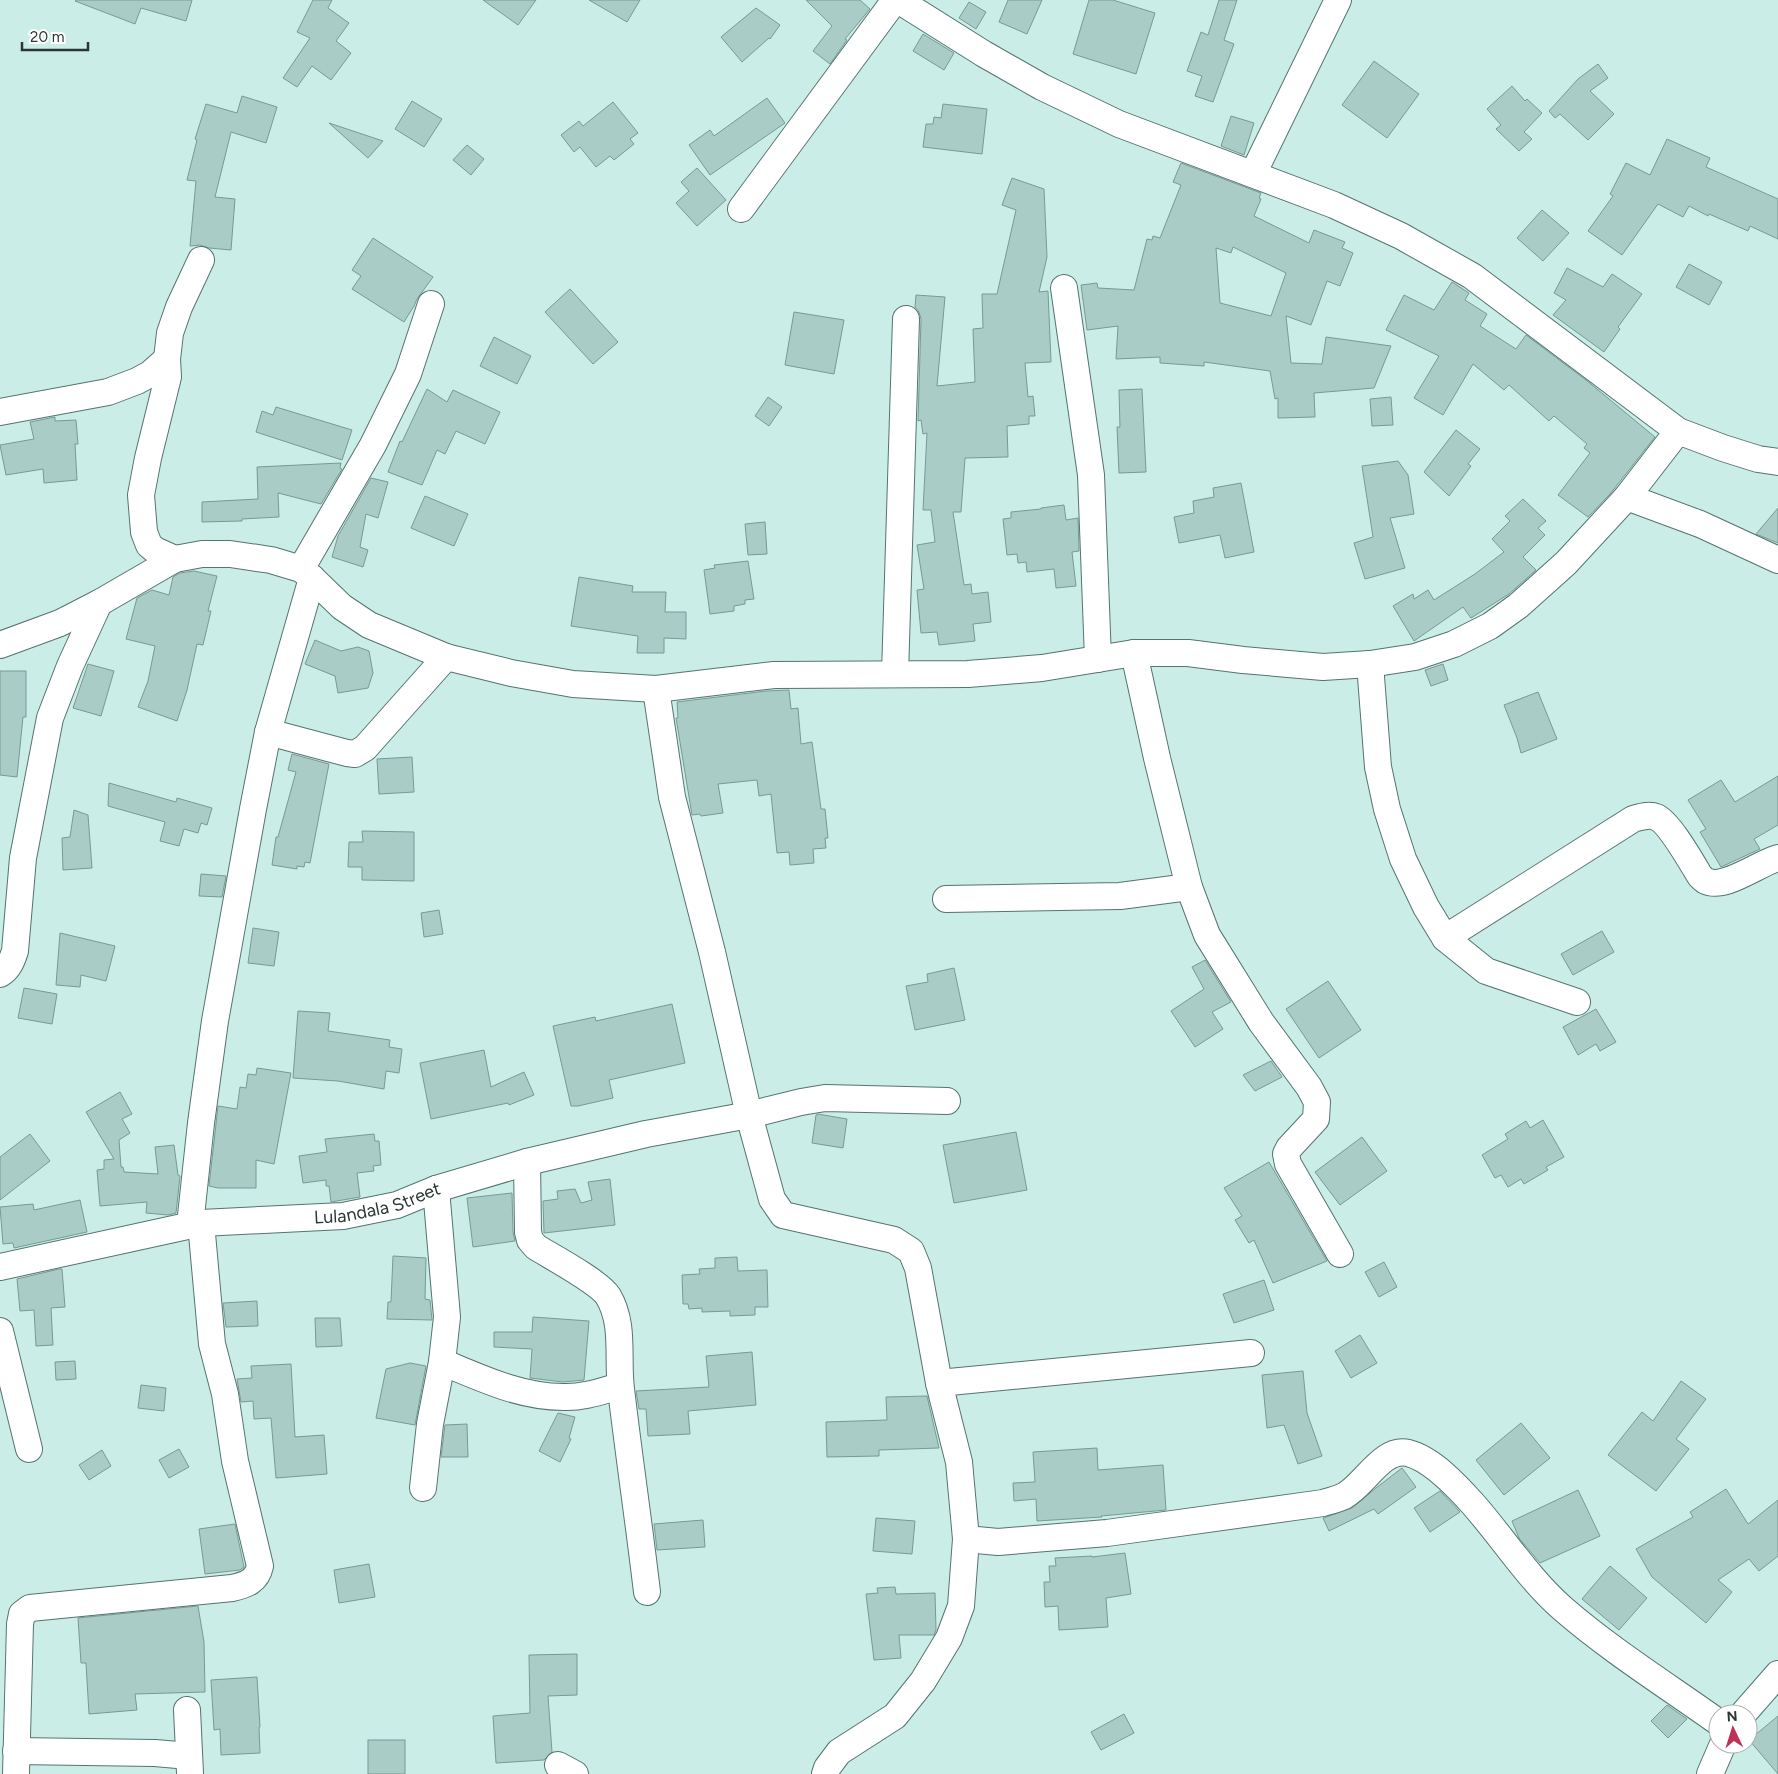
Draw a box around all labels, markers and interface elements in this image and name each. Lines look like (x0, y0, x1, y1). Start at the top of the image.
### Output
scale bar (22, 20, 89, 52)
text: 20 m (30, 28, 64, 46)
street label: Lulandala Street (313, 1177, 443, 1228)
north arrow (1708, 1704, 1758, 1754)
text: N (1726, 1708, 1738, 1725)

